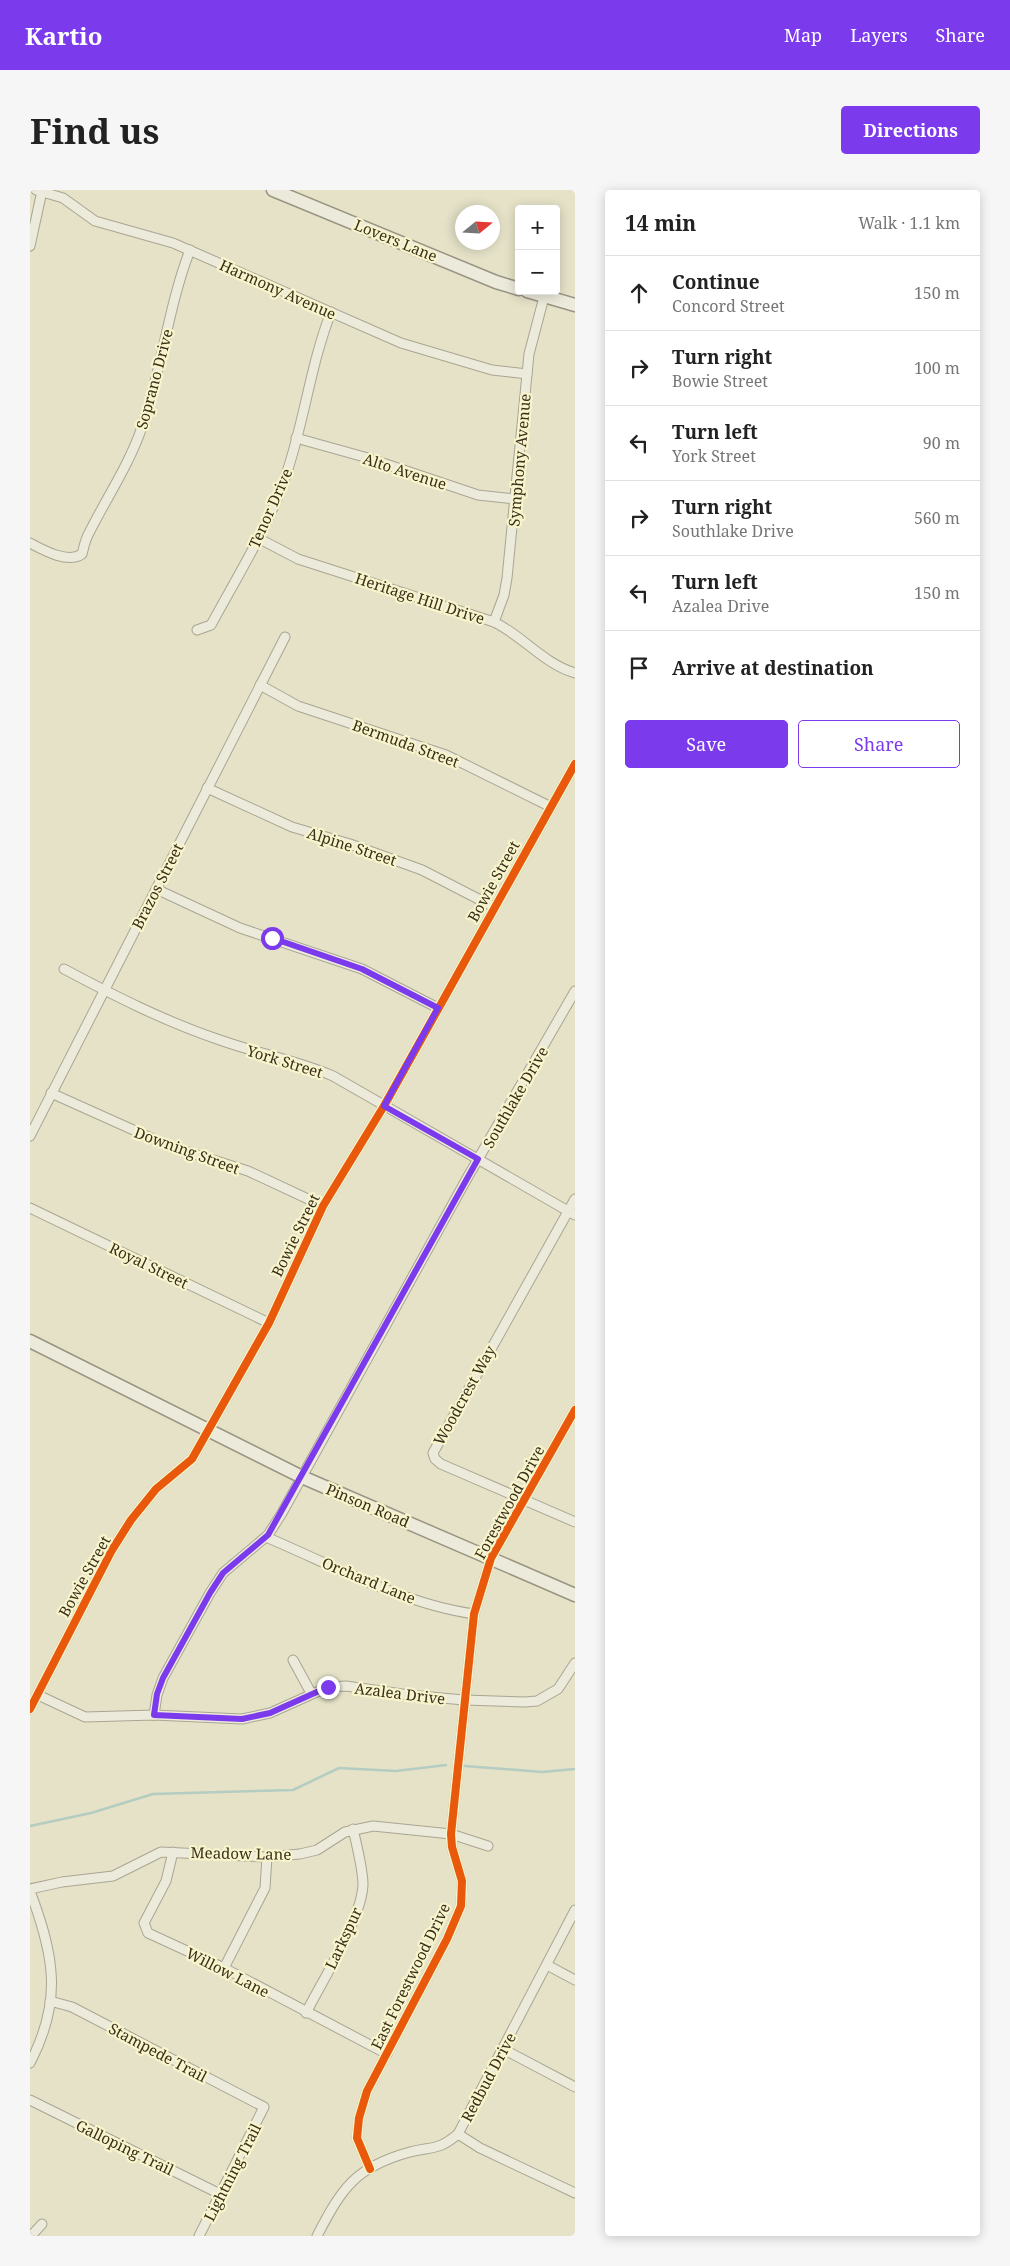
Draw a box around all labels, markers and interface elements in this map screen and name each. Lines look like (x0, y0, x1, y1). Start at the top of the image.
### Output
text: Kartio (25, 19, 102, 52)
text: Map (784, 23, 822, 47)
text: Layers (850, 23, 908, 47)
text: Share (936, 23, 985, 47)
button: Directions (841, 106, 980, 154)
text: Find us (30, 107, 159, 154)
north arrow (455, 205, 500, 250)
map controls (515, 205, 560, 295)
button: + (515, 205, 560, 250)
text: 14 min (625, 209, 696, 237)
text: Walk · 1.1 km (858, 212, 960, 234)
street label: Lovers Lane (351, 214, 441, 266)
button: − (515, 250, 560, 295)
street label: Harmony Avenue (217, 254, 339, 324)
text: Continue (672, 269, 760, 295)
icon: ahead (625, 279, 653, 307)
text: 150 m (914, 282, 960, 304)
text: Concord Street (672, 295, 785, 317)
street label: Soprano Drive (131, 327, 177, 431)
text: Turn right (672, 344, 772, 370)
icon: right (625, 354, 653, 382)
text: 100 m (914, 357, 960, 379)
text: Bowie Street (672, 370, 768, 392)
street label: Symphony Avenue (503, 393, 535, 527)
text: Turn left (672, 419, 758, 445)
icon: left (625, 429, 653, 457)
text: 90 m (923, 432, 960, 454)
text: York Street (672, 445, 756, 467)
street label: Alto Avenue (361, 448, 449, 494)
street label: Tenor Drive (244, 465, 296, 551)
text: Turn right (672, 494, 772, 520)
icon: right (625, 504, 653, 532)
text: 560 m (914, 507, 960, 529)
text: Southlake Drive (672, 520, 794, 542)
street label: Heritage Hill Drive (353, 568, 487, 628)
text: Turn left (672, 569, 758, 595)
icon: left (625, 579, 653, 607)
text: 150 m (914, 582, 960, 604)
text: Azalea Drive (672, 595, 769, 617)
icon: arrive (625, 654, 653, 682)
text: Arrive at destination (672, 655, 874, 681)
street label: Bermuda Street (350, 714, 462, 772)
button: Save (625, 720, 788, 768)
button: Share (798, 720, 960, 768)
street label: Alpine Street (305, 822, 399, 870)
street label: Bowie Street (462, 837, 524, 925)
street label: Brazos Street (127, 840, 187, 932)
route start (261, 927, 284, 950)
street label: York Street (244, 1040, 325, 1082)
street label: Southlake Drive (478, 1043, 552, 1151)
street label: Downing Street (132, 1122, 242, 1178)
street label: Bowie Street (266, 1190, 324, 1280)
street label: Royal Street (106, 1237, 192, 1293)
street label: Woodcrest Way (428, 1341, 500, 1448)
street label: Forestwood Drive (469, 1442, 549, 1562)
street label: Pinson Road (323, 1478, 413, 1532)
street label: Bowie Street (53, 1532, 115, 1620)
street label: Orchard Lane (319, 1552, 419, 1608)
route end (317, 1676, 340, 1699)
street label: Azalea Drive (354, 1678, 446, 1708)
street label: Meadow Lane (190, 1842, 292, 1864)
street label: East Forestwood Drive (366, 1899, 454, 2053)
street label: Larkspur (320, 1904, 366, 1972)
street label: Willow Lane (183, 1942, 273, 2002)
street label: Stampede Trail (105, 2018, 211, 2086)
street label: Redbud Drive (456, 2029, 520, 2125)
street label: Galloping Trail (73, 2115, 178, 2180)
street label: Lightning Trail (199, 2119, 265, 2224)

